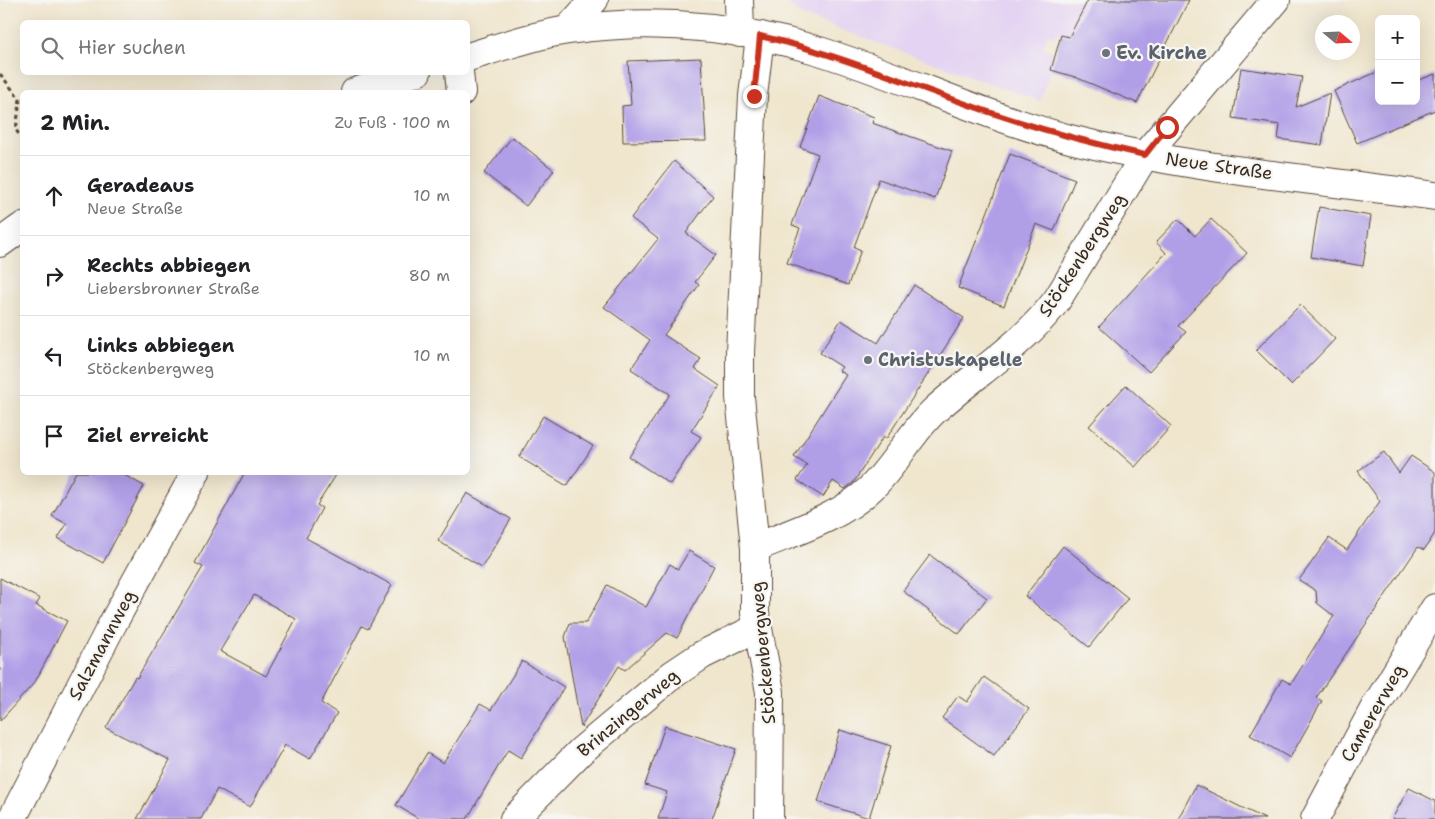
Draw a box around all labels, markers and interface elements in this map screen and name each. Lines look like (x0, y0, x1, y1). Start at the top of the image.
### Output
north arrow (1315, 15, 1360, 60)
map controls (1375, 15, 1420, 105)
button: + (1375, 15, 1420, 60)
search box (20, 20, 470, 75)
icon: search (38, 34, 66, 62)
text: Hier suchen (78, 35, 186, 60)
place label: Ev. Kirche (1116, 41, 1207, 65)
marker: Ev. Kirche (1100, 47, 1112, 59)
button: − (1375, 60, 1420, 105)
route end (743, 85, 766, 108)
text: 2 Min. (40, 109, 110, 137)
text: Zu Fuß · 100 m (335, 112, 450, 133)
route start (1156, 116, 1179, 139)
street label: Neue Straße (1164, 147, 1274, 185)
text: Geradeaus (87, 173, 194, 198)
icon: ahead (40, 182, 68, 210)
text: 10 m (413, 185, 450, 206)
street label: Stöckenbergweg (1033, 189, 1131, 321)
text: Neue Straße (87, 198, 183, 219)
text: Rechts abbiegen (87, 253, 251, 278)
icon: right (40, 262, 68, 290)
text: 80 m (409, 265, 450, 286)
text: Liebersbronner Straße (87, 278, 260, 299)
text: Links abbiegen (87, 333, 234, 358)
icon: left (40, 342, 68, 370)
text: 10 m (413, 345, 450, 366)
place label: Christuskapelle (878, 348, 1023, 372)
marker: Christuskapelle (862, 354, 874, 366)
text: Stöckenbergweg (87, 358, 214, 379)
icon: arrive (40, 422, 68, 450)
text: Ziel erreicht (87, 423, 208, 448)
street label: Stöckenbergweg (745, 581, 781, 725)
street label: Salzmannweg (63, 586, 141, 704)
street label: Camererweg (1335, 660, 1411, 766)
street label: Brinzingerweg (572, 663, 684, 763)

